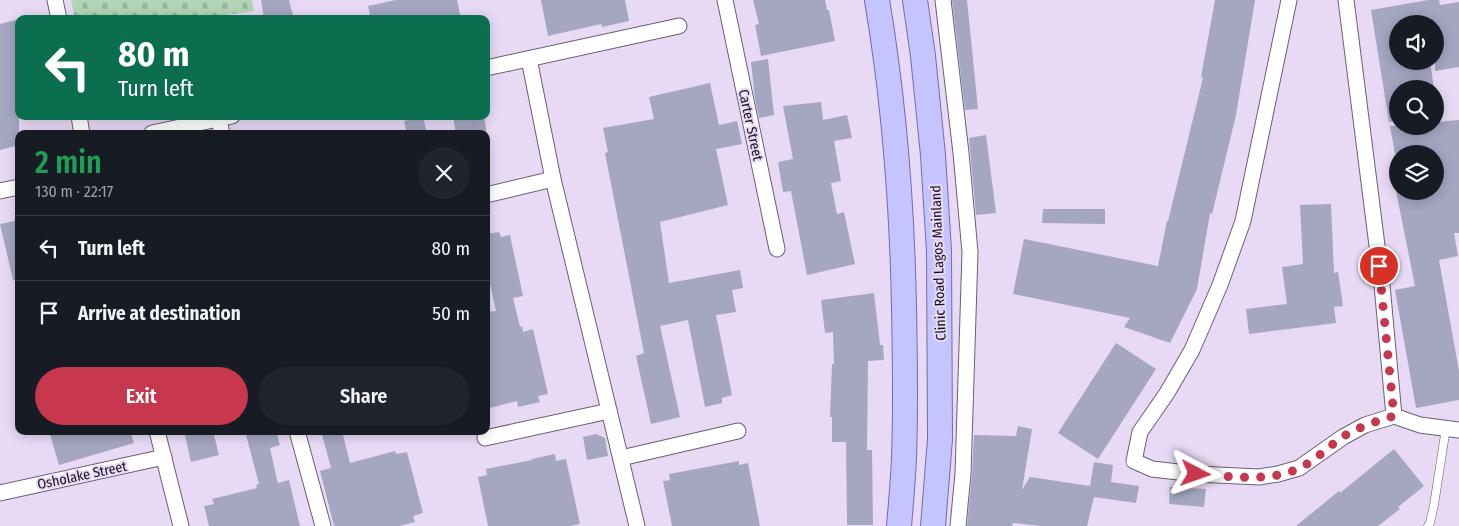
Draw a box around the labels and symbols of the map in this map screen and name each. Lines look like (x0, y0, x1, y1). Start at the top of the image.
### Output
street label: Carter Street (735, 88, 766, 163)
street label: Clinic Road Lagos Mainland (927, 185, 950, 341)
pin (1358, 245, 1400, 287)
position arrow (1169, 447, 1221, 499)
street label: Osholake Street (36, 458, 129, 493)

